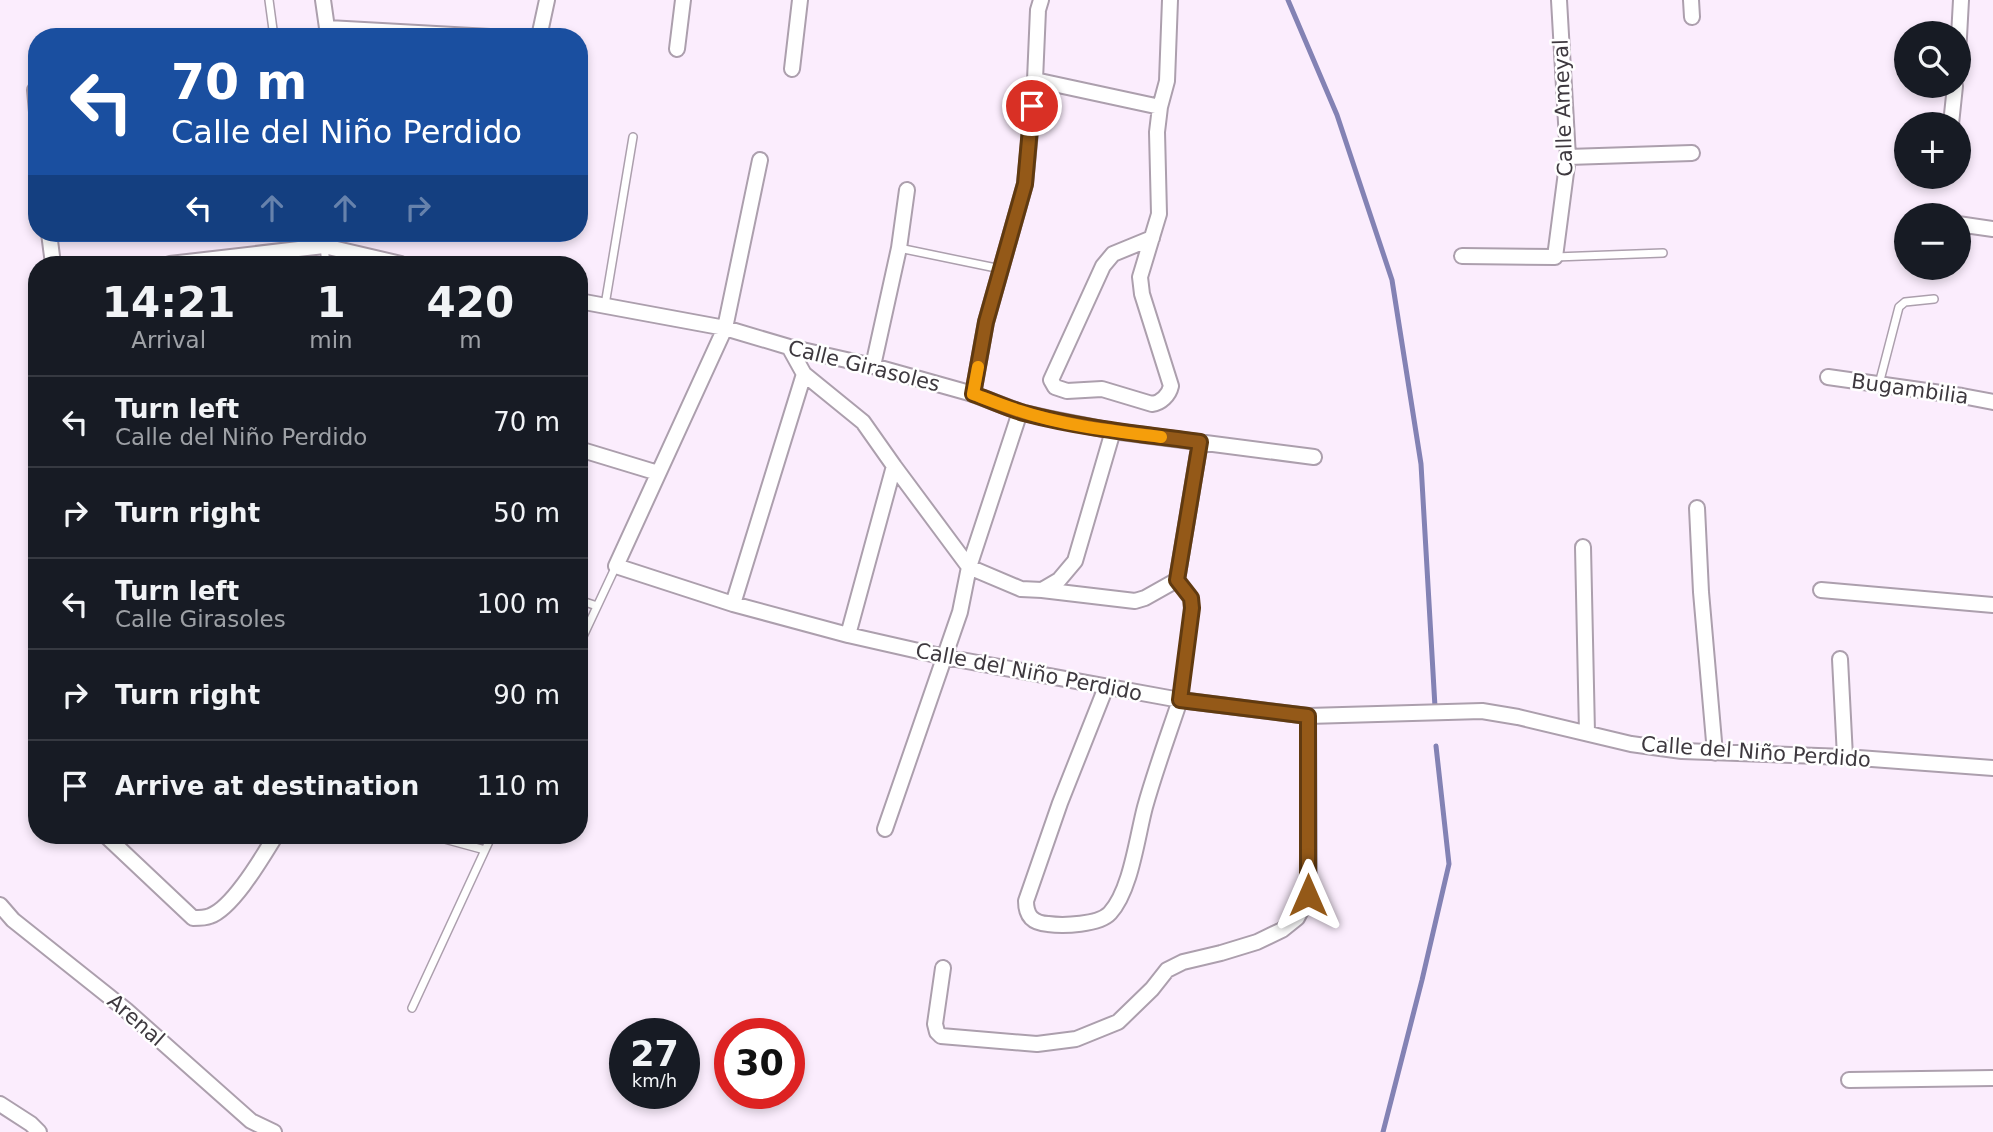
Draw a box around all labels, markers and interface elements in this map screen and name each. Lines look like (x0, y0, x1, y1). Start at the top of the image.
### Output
map controls (1894, 21, 1971, 280)
button: search (1894, 21, 1971, 98)
street label: Calle Ameyal (1549, 39, 1577, 177)
text: 70 m (171, 54, 307, 111)
icon: left (56, 56, 147, 147)
pin (1002, 76, 1062, 136)
icon: arrive (1013, 87, 1051, 125)
button: + (1894, 112, 1971, 189)
text: Calle del Niño Perdido (171, 113, 522, 151)
icon: left (180, 189, 218, 227)
icon: ahead (253, 189, 291, 227)
icon: ahead (326, 189, 364, 227)
icon: right (399, 189, 437, 227)
button: − (1894, 203, 1971, 280)
text: 14:21 (102, 278, 236, 327)
text: 1 (316, 278, 346, 327)
text: 420 (427, 278, 514, 327)
text: Arrival (131, 327, 206, 353)
text: min (309, 327, 353, 353)
text: m (459, 327, 482, 353)
street label: Calle Girasoles (785, 335, 943, 397)
street label: Bugambilia (1850, 369, 1970, 409)
text: Turn left (115, 394, 239, 424)
icon: left (56, 403, 94, 441)
text: 70 m (493, 407, 560, 437)
text: Calle del Niño Perdido (115, 424, 367, 450)
icon: right (56, 494, 94, 532)
text: Turn right (115, 498, 260, 528)
text: 50 m (493, 498, 560, 528)
text: Turn left (115, 576, 239, 606)
icon: left (56, 585, 94, 623)
text: 100 m (477, 589, 560, 619)
text: Calle Girasoles (115, 606, 286, 632)
street label: Calle del Niño Perdido (914, 638, 1144, 706)
icon: right (56, 676, 94, 714)
text: Turn right (115, 680, 260, 710)
text: 90 m (493, 680, 560, 710)
street label: Calle del Niño Perdido (1640, 732, 1872, 772)
icon: arrive (56, 767, 94, 805)
text: Arrive at destination (115, 771, 419, 801)
text: 110 m (477, 771, 560, 801)
position arrow (1271, 858, 1345, 932)
street label: Arenal (103, 989, 169, 1051)
speed limit sign: 30 (714, 1018, 805, 1109)
text: 27 (630, 1034, 679, 1074)
text: km/h (632, 1070, 677, 1091)

